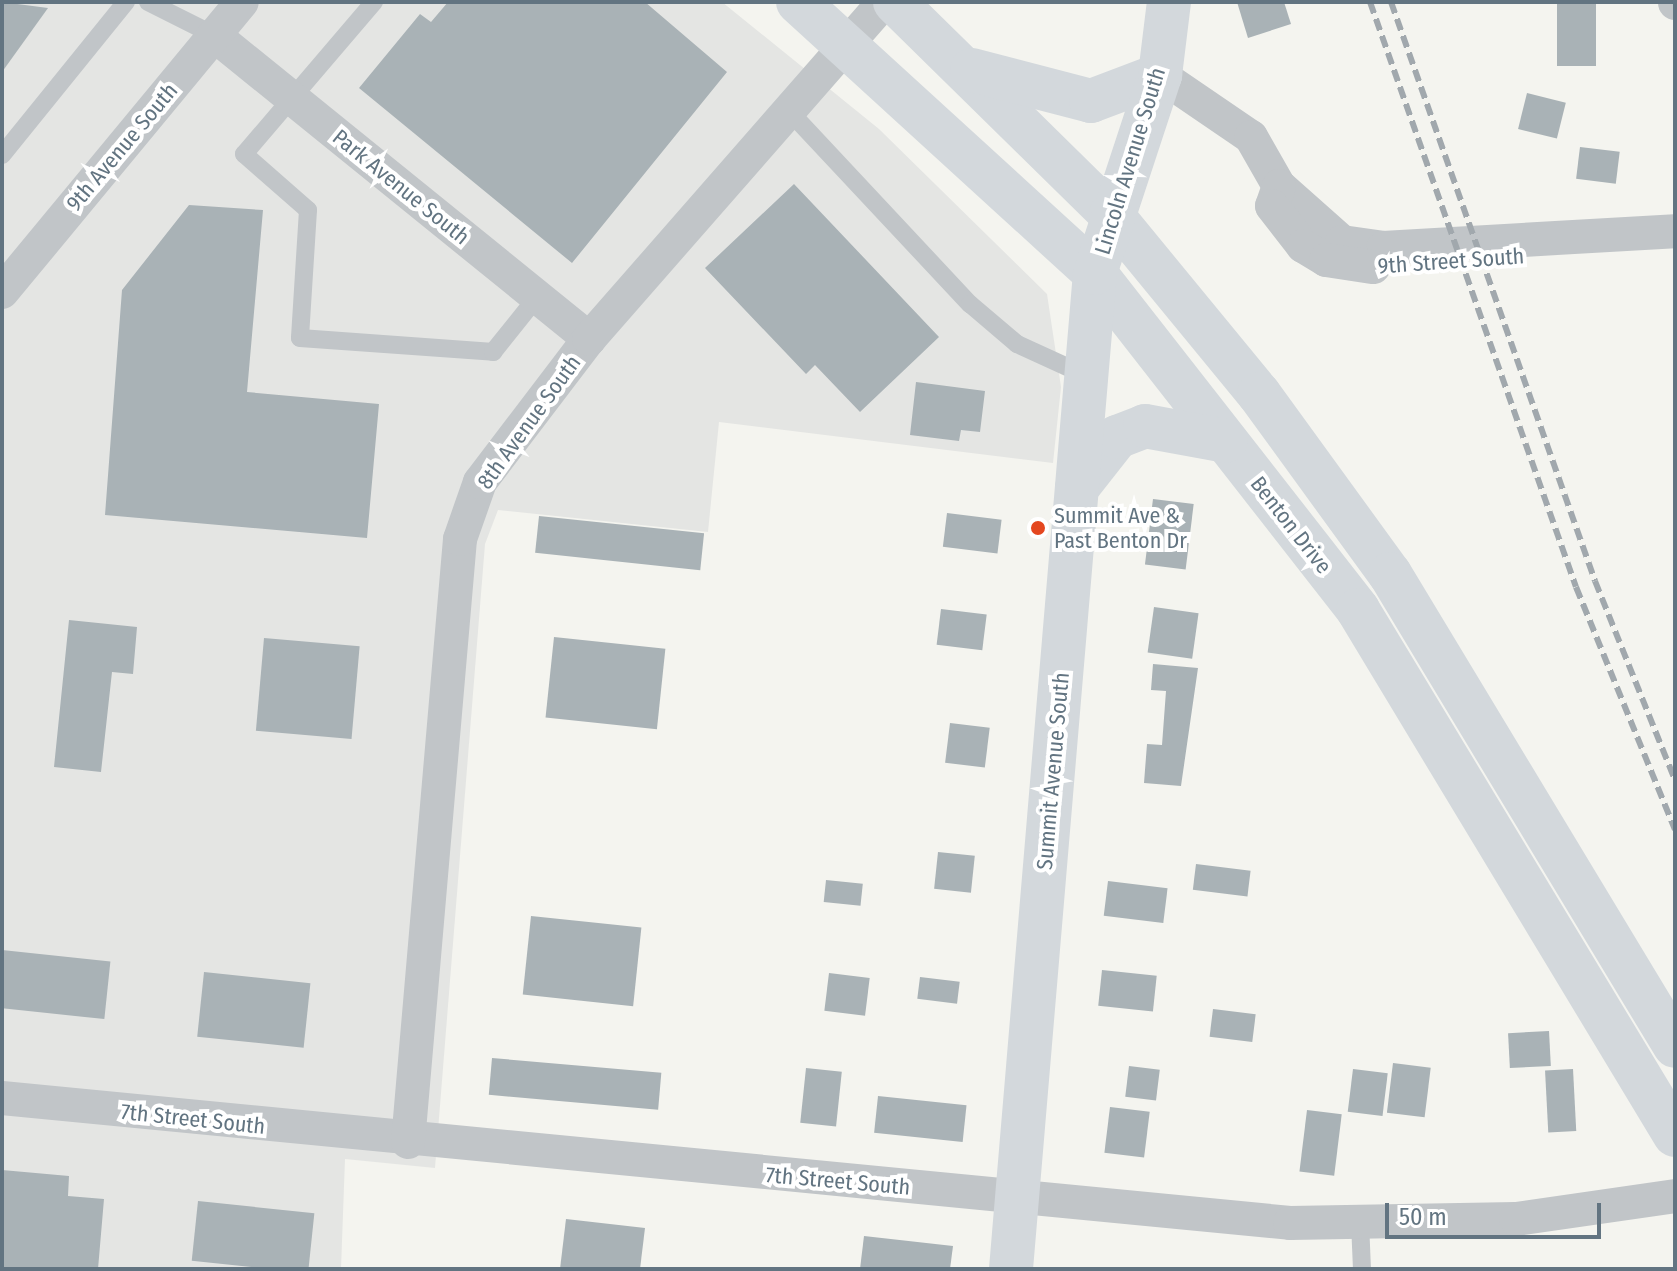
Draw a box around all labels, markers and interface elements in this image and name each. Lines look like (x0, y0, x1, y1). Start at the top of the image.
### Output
street label: Lincoln Avenue South (1089, 64, 1171, 258)
street label: 9th Avenue South (61, 78, 183, 216)
street label: Park Avenue South (327, 124, 475, 250)
street label: 9th Street South (1377, 243, 1525, 279)
street label: 8th Avenue South (472, 350, 586, 494)
street label: Benton Drive (1245, 471, 1337, 579)
place label: Summit Ave & Past Benton Dr (1054, 502, 1187, 554)
marker: Summit Ave & Past Benton Dr (1029, 519, 1047, 537)
street label: Summit Avenue South (1031, 671, 1075, 871)
street label: 7th Street South (120, 1098, 266, 1140)
street label: 7th Street South (765, 1162, 911, 1200)
scale bar (1389, 1187, 1605, 1237)
text: 50 m (1399, 1203, 1447, 1231)

